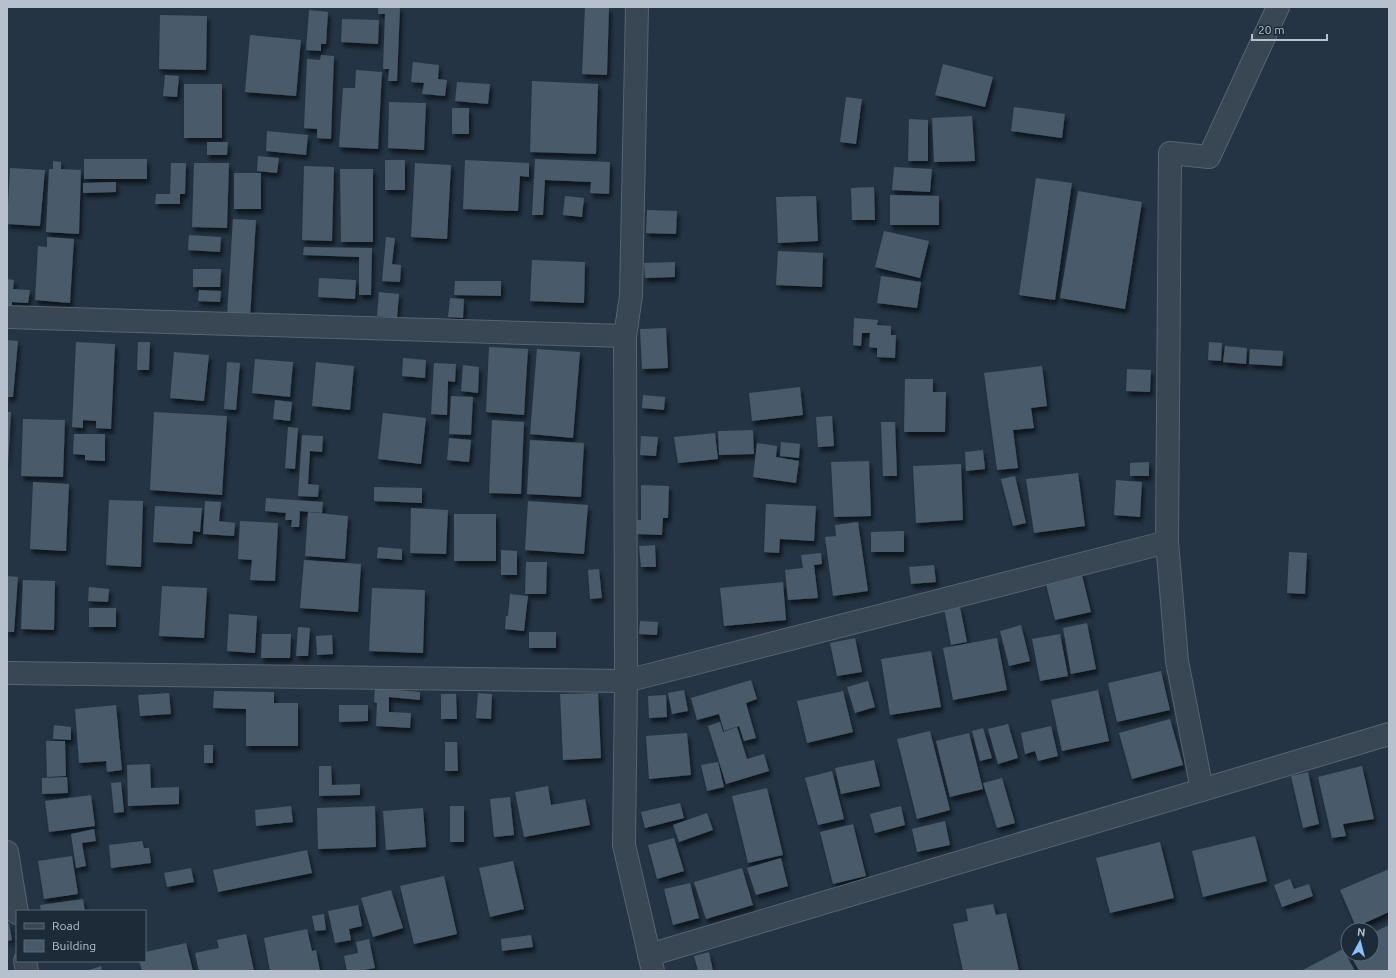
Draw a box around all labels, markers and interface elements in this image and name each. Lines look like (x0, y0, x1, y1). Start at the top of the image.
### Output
scale bar (1252, 16, 1327, 42)
text: 20 m (1258, 23, 1285, 36)
legend (16, 910, 146, 962)
text: Road (52, 919, 80, 932)
north arrow (1340, 922, 1380, 962)
text: N (1356, 926, 1366, 939)
text: Building (52, 939, 96, 952)

